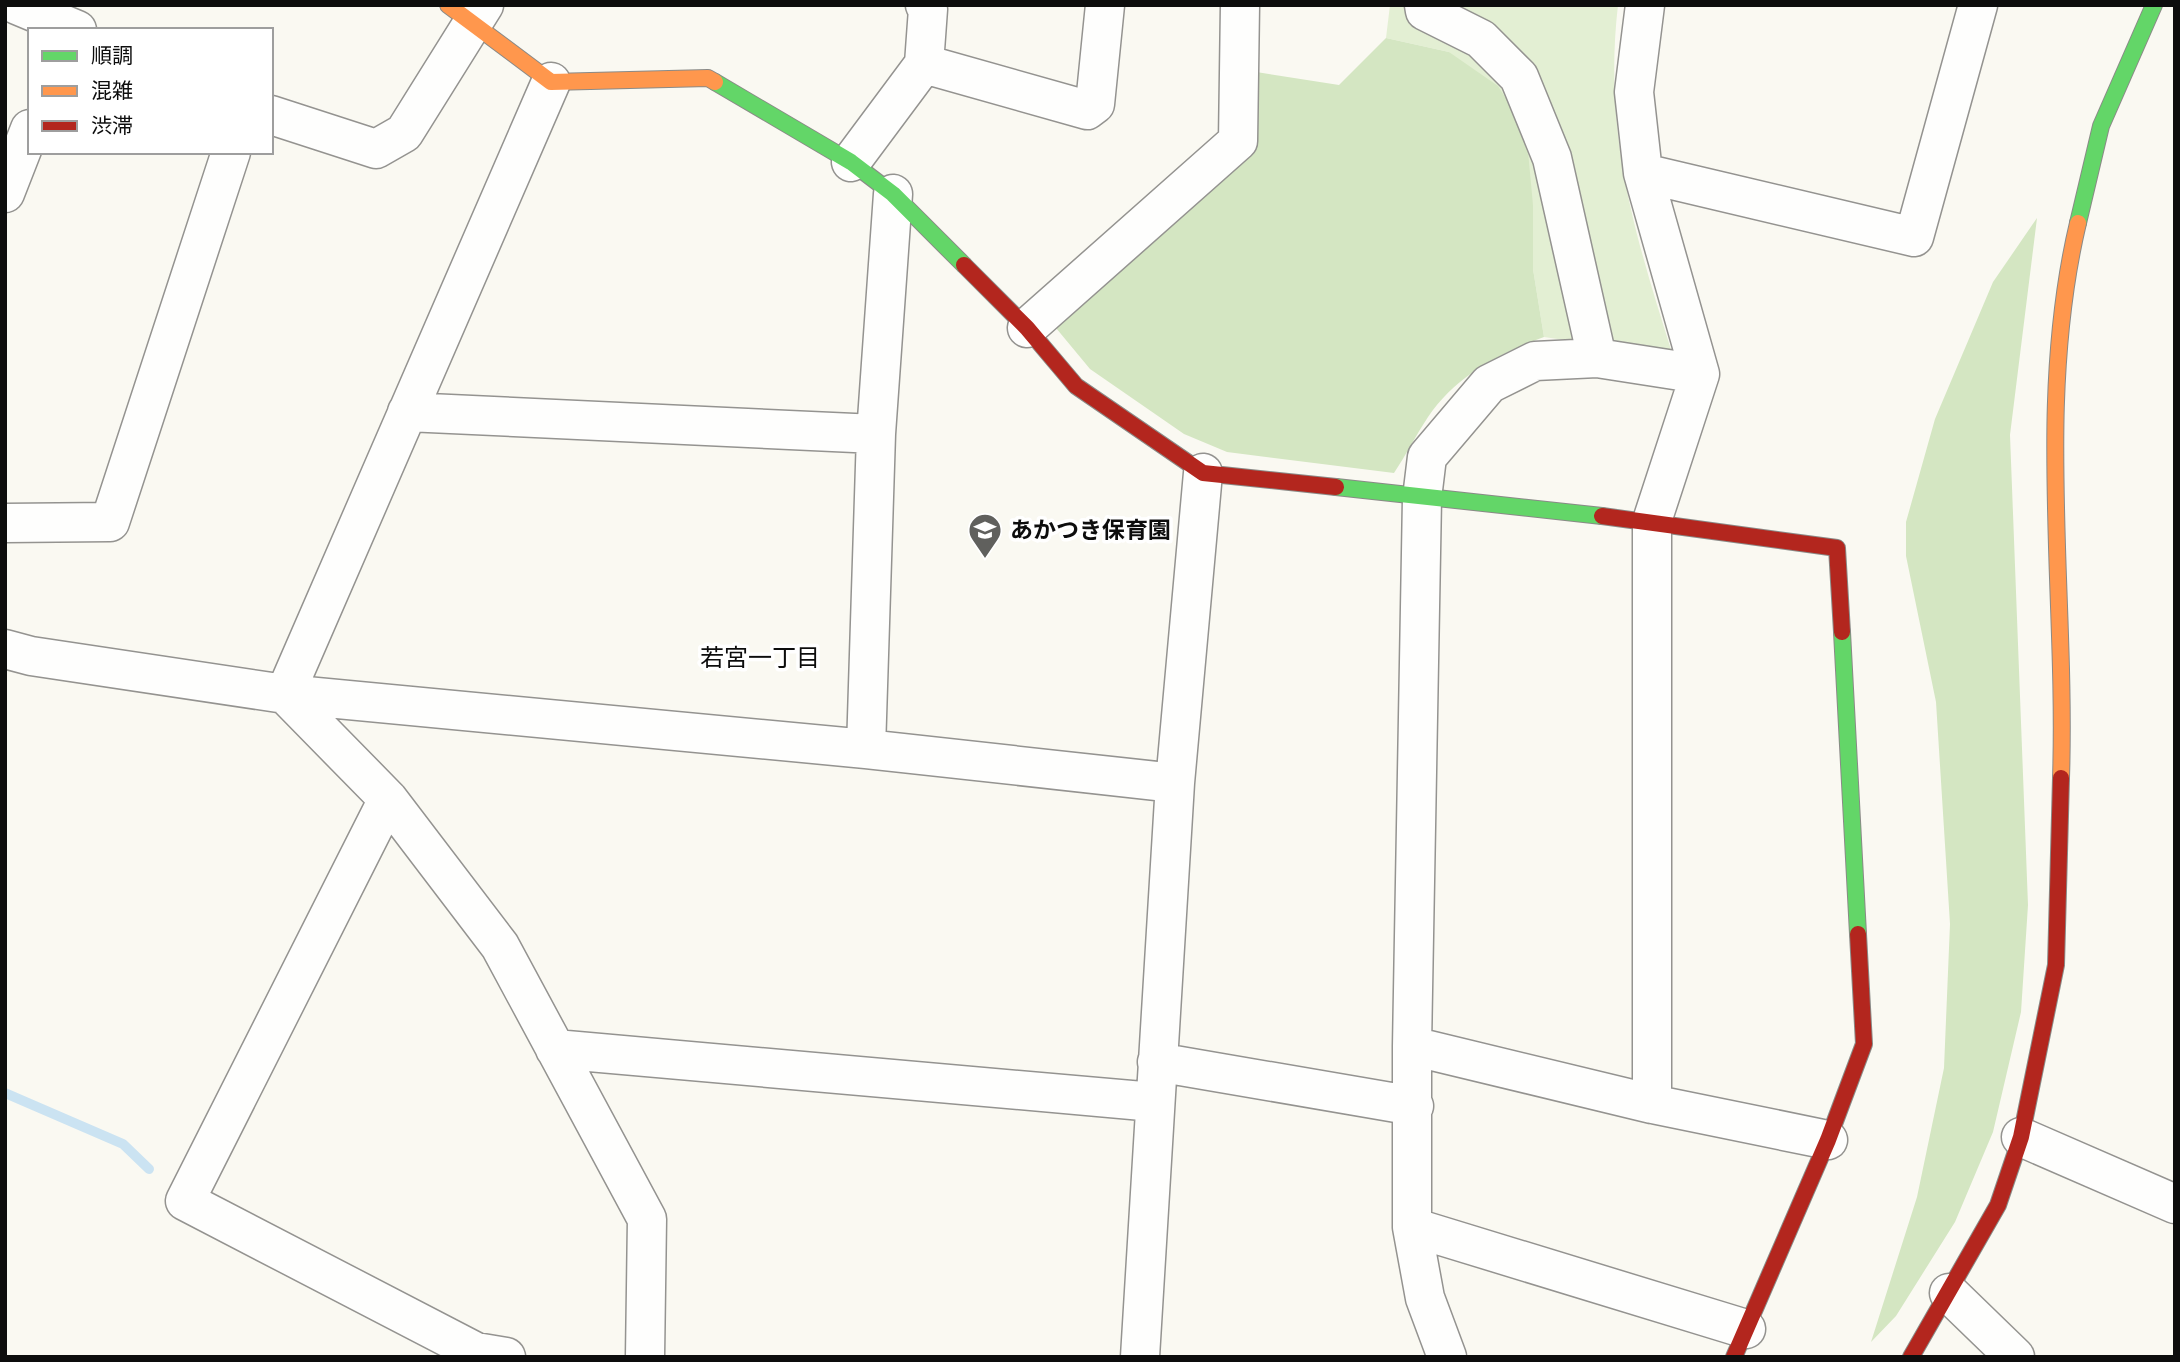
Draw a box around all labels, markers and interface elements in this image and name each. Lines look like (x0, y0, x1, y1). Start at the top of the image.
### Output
legend (28, 28, 273, 154)
text: 順調 (91, 44, 133, 68)
text: 混雑 (91, 79, 133, 103)
text: 渋滞 (91, 114, 133, 138)
school or university icon: あかつき保育園 (966, 511, 1004, 560)
place label: あかつき保育園 (1010, 517, 1171, 544)
district label: 若宮一丁目 (700, 644, 820, 672)

